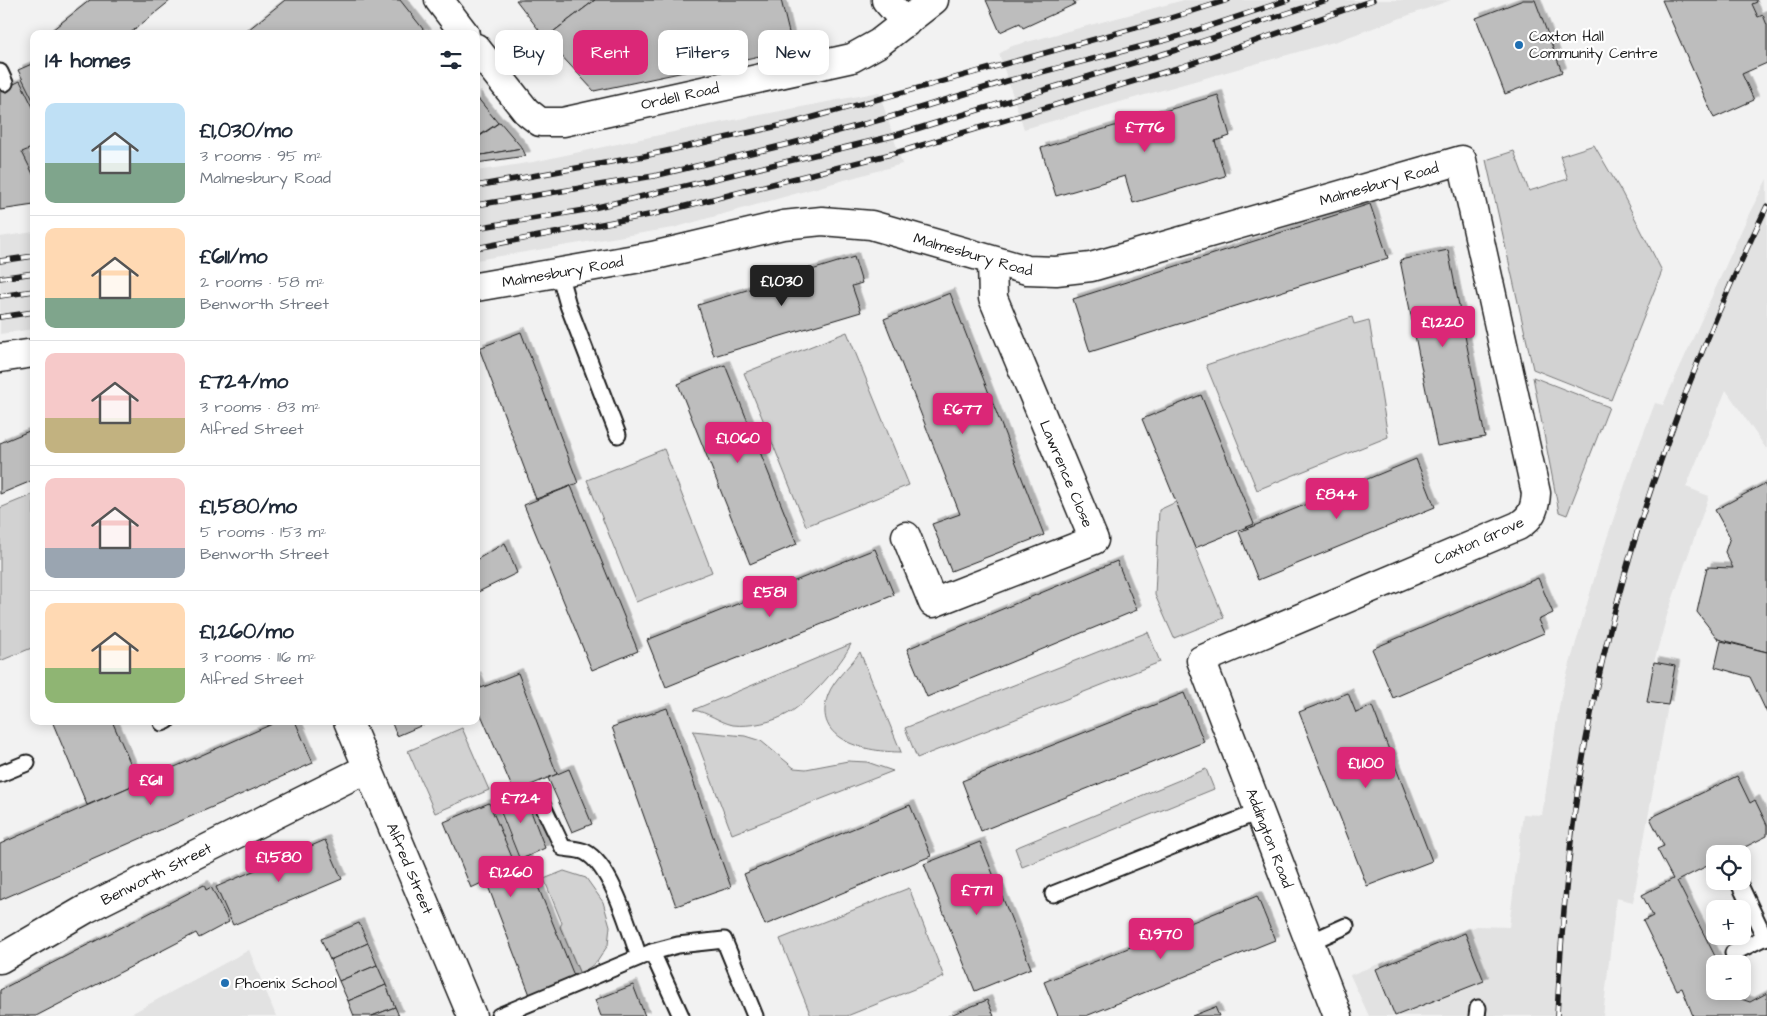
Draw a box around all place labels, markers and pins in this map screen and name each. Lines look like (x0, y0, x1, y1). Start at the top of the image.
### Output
place label: Caxton Hall Community Centre (1529, 26, 1658, 65)
marker: Caxton Hall Community Centre (1513, 39, 1525, 51)
pin: £776 (1115, 110, 1175, 153)
pin: £1,030 (741, 264, 823, 307)
pin: £1,220 (1402, 306, 1484, 348)
pin: £677 (933, 392, 993, 435)
pin: £1,060 (697, 422, 779, 464)
pin: £844 (1307, 478, 1367, 520)
pin: £581 (740, 576, 800, 618)
pin: £1,100 (1325, 746, 1407, 789)
pin: £611 (121, 764, 181, 806)
pin: £724 (491, 782, 551, 824)
pin: £1,580 (238, 840, 320, 883)
pin: £1,260 (470, 856, 552, 898)
pin: £771 (947, 874, 1007, 916)
pin: £1,970 (1120, 918, 1202, 960)
place label: Phoenix School (235, 973, 337, 994)
marker: Phoenix School (219, 977, 231, 989)

